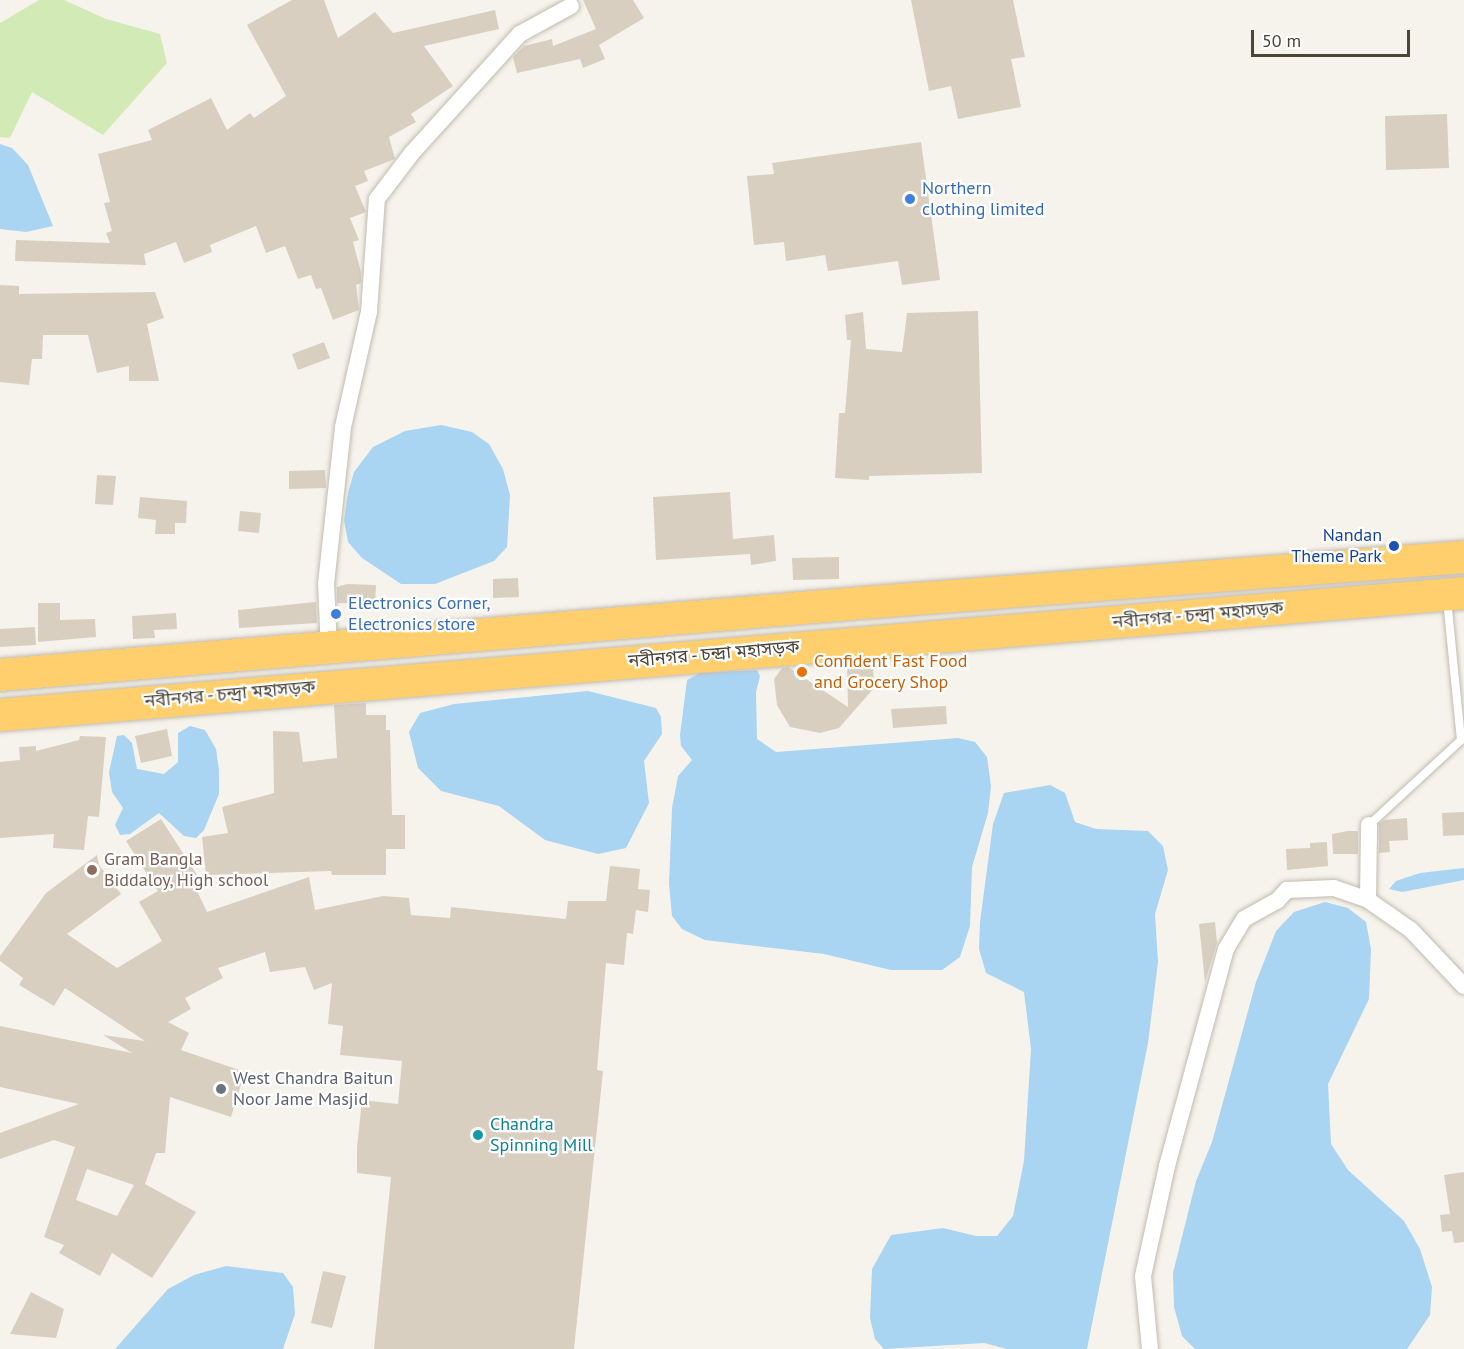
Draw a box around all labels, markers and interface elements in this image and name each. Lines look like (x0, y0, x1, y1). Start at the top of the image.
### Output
scale bar (1254, 18, 1413, 56)
text: 50 m (1262, 29, 1301, 52)
place label: Northern clothing limited (922, 178, 1044, 220)
marker: Northern clothing limited (903, 192, 917, 206)
place label: Nandan Theme Park (1291, 525, 1382, 568)
marker: Nandan Theme Park (1387, 539, 1401, 553)
place label: Electronics Corner, Electronics store (348, 593, 491, 636)
street label: নবীনগর - চন্দ্রা মহাসড়ক (1110, 597, 1286, 633)
marker: Electronics Corner, Electronics store (329, 607, 343, 621)
street label: নবীনগর - চন্দ্রা মহাসড়ক (626, 636, 802, 672)
place label: Confident Fast Food and Grocery Shop (814, 651, 967, 694)
marker: Confident Fast Food and Grocery Shop (795, 665, 809, 679)
street label: নবীনগর - চন্দ্রা মহাসড়ক (142, 676, 318, 712)
place label: Gram Bangla Biddaloy, High school (104, 849, 270, 892)
marker: Gram Bangla Biddaloy, High school (85, 863, 99, 877)
place label: West Chandra Baitun Noor Jame Masjid (233, 1068, 393, 1110)
marker: West Chandra Baitun Noor Jame Masjid (214, 1082, 228, 1096)
place label: Chandra Spinning Mill (490, 1114, 593, 1156)
marker: Chandra Spinning Mill (471, 1128, 485, 1142)

